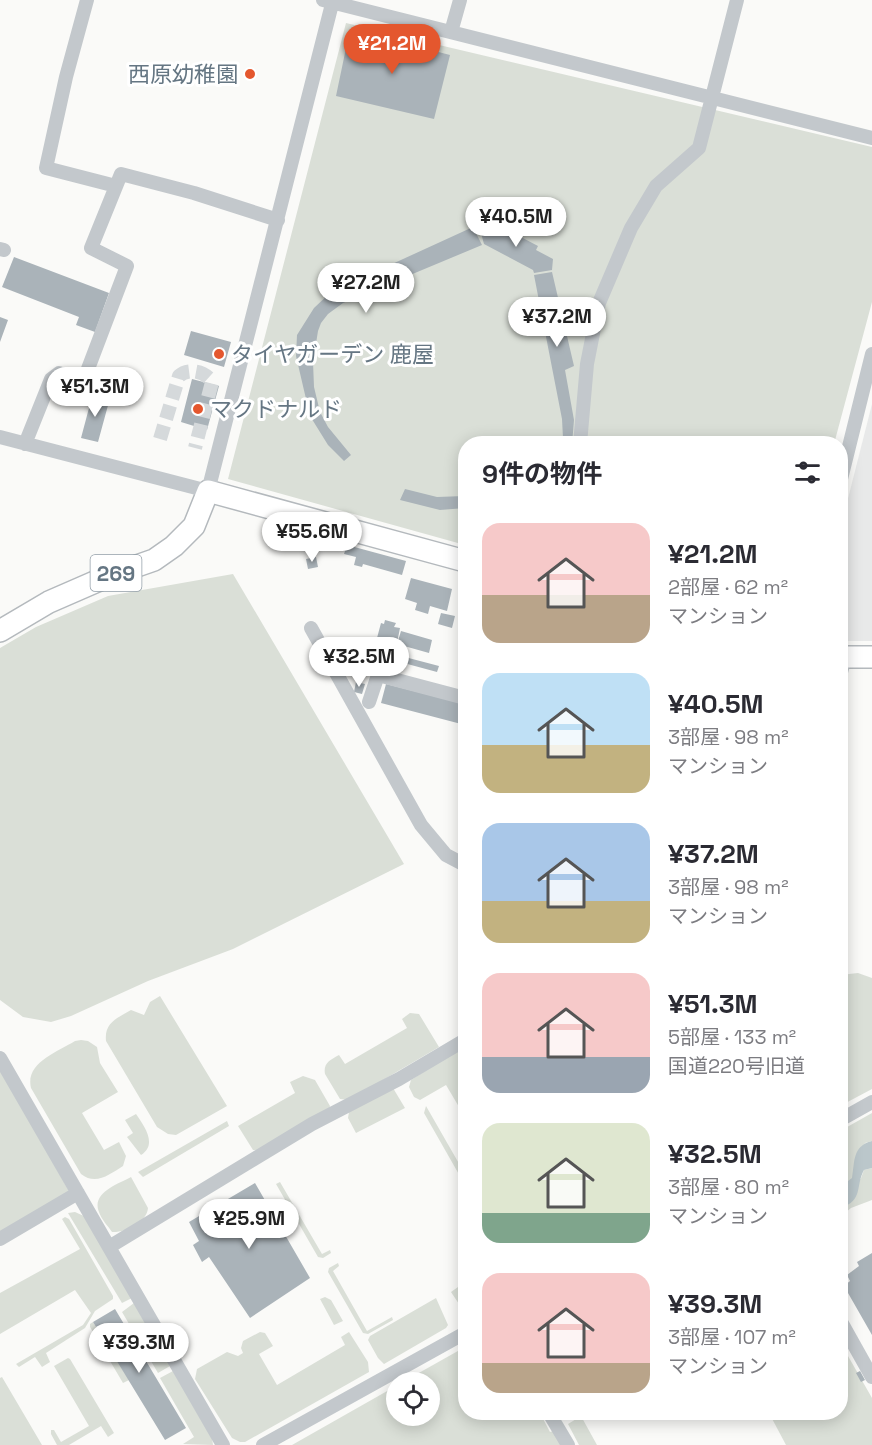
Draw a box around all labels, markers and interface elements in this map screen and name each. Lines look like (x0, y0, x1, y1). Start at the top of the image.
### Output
pin: ¥21.2M (343, 24, 441, 75)
text: ¥21.2M (358, 30, 426, 56)
place label: 西原幼稚園 (128, 60, 238, 88)
marker: 西原幼稚園 (243, 67, 257, 81)
pin: ¥40.5M (467, 197, 565, 248)
text: ¥40.5M (479, 203, 553, 229)
pin: ¥27.2M (317, 263, 415, 314)
text: ¥27.2M (331, 269, 401, 295)
pin: ¥37.2M (508, 297, 606, 348)
text: ¥37.2M (522, 303, 592, 329)
place label: タイヤガーデン 鹿屋 (231, 340, 434, 368)
marker: タイヤガーデン 鹿屋 (212, 347, 226, 361)
pin: ¥51.3M (46, 367, 144, 418)
text: ¥51.3M (61, 373, 129, 399)
place label: マクドナルド (210, 395, 342, 423)
marker: マクドナルド (191, 402, 205, 416)
icon: filters (791, 456, 824, 489)
text: 9件の物件 (482, 457, 602, 491)
pin: ¥55.6M (263, 512, 361, 563)
text: ¥55.6M (276, 518, 348, 544)
text: ¥21.2M (668, 537, 757, 571)
icon: home (530, 547, 602, 619)
road number: 269 (90, 555, 142, 591)
text: 2部屋 · 62 m² (668, 574, 788, 600)
text: マンション (668, 603, 768, 629)
pin: ¥32.5M (310, 637, 408, 688)
text: ¥32.5M (323, 643, 395, 669)
text: ¥40.5M (668, 687, 763, 721)
icon: home (530, 697, 602, 769)
text: 3部屋 · 98 m² (668, 724, 788, 750)
text: マンション (668, 753, 768, 779)
text: ¥37.2M (668, 837, 759, 871)
icon: home (530, 847, 602, 919)
text: 3部屋 · 98 m² (668, 874, 788, 900)
text: マンション (668, 903, 768, 929)
text: ¥51.3M (668, 987, 758, 1021)
icon: home (530, 997, 602, 1069)
text: 5部屋 · 133 m² (668, 1024, 796, 1050)
text: 国道220号旧道 (668, 1053, 805, 1079)
text: ¥32.5M (668, 1137, 762, 1171)
icon: home (530, 1147, 602, 1219)
text: 3部屋 · 80 m² (668, 1174, 789, 1200)
pin: ¥25.9M (200, 1199, 298, 1250)
text: マンション (668, 1203, 768, 1229)
text: ¥25.9M (213, 1205, 285, 1231)
text: ¥39.3M (668, 1287, 762, 1321)
icon: home (530, 1297, 602, 1369)
pin: ¥39.3M (90, 1323, 188, 1374)
text: 3部屋 · 107 m² (668, 1324, 796, 1350)
text: ¥39.3M (103, 1329, 175, 1355)
text: マンション (668, 1353, 768, 1379)
map controls (386, 1372, 440, 1426)
button: locate (386, 1372, 440, 1426)

